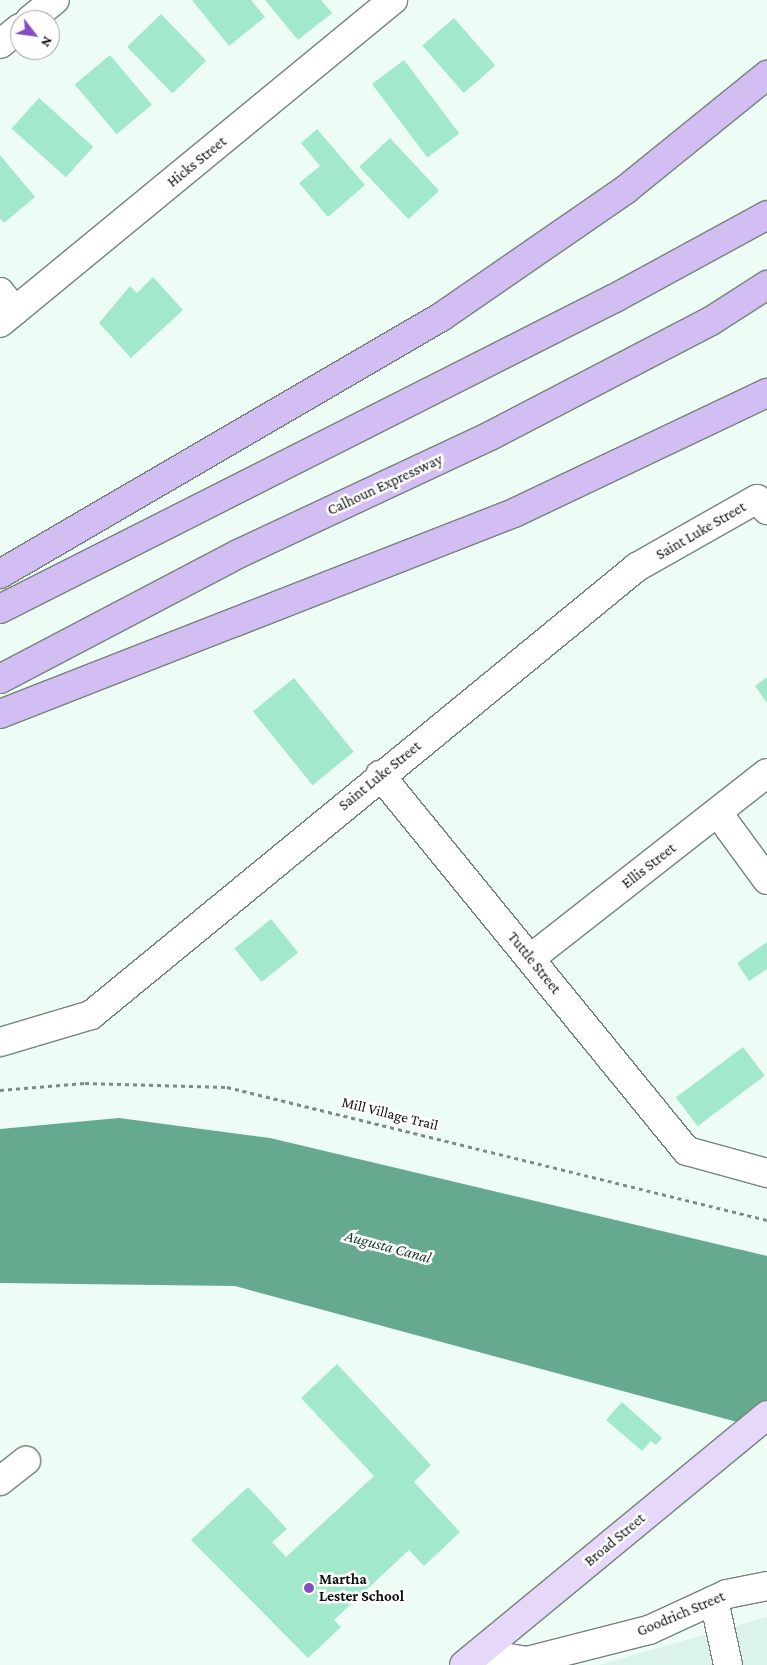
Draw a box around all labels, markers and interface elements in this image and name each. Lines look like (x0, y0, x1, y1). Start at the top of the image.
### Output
north arrow (10, 10, 60, 60)
text: N (38, 34, 56, 50)
street label: Hicks Street (164, 133, 230, 191)
street label: Calhoun Expressway (325, 450, 445, 520)
street label: Saint Luke Street (653, 498, 749, 564)
street label: Saint Luke Street (335, 737, 425, 815)
street label: Ellis Street (618, 839, 680, 893)
street label: Tuttle Street (504, 928, 564, 998)
street label: Mill Village Trail (340, 1093, 440, 1135)
water label: Augusta Canal (343, 1226, 433, 1268)
street label: Broad Street (581, 1510, 649, 1570)
place label: Martha Lester School (319, 1570, 404, 1605)
marker: Martha Lester School (303, 1582, 315, 1594)
street label: Goodrich Street (634, 1587, 728, 1641)

